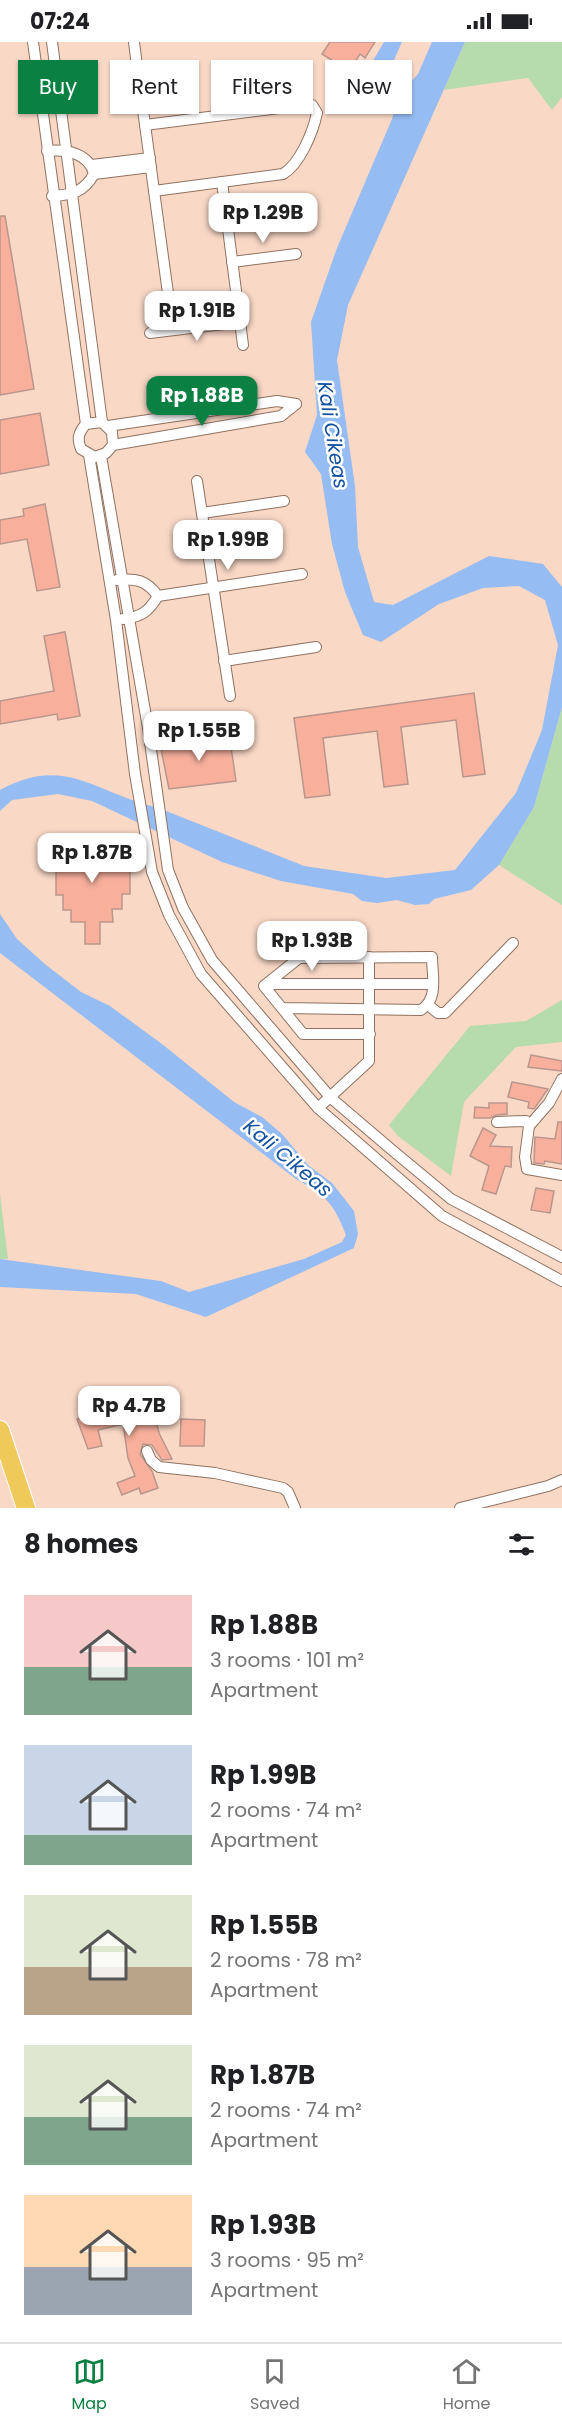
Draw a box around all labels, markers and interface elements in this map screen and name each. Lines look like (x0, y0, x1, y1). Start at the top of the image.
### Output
text: 07:24 (30, 6, 90, 37)
chip: Buy (18, 60, 98, 114)
chip: Rent (110, 60, 199, 114)
chip: Filters (211, 60, 313, 114)
chip: New (325, 60, 412, 114)
pin: Rp 1.29B (201, 193, 325, 244)
text: Rp 1.29B (223, 198, 303, 226)
pin: Rp 1.91B (135, 291, 259, 342)
text: Rp 1.91B (158, 296, 236, 324)
pin: Rp 1.88B (140, 376, 264, 427)
water label: Kali Cikeas (311, 379, 355, 491)
text: Rp 1.88B (160, 381, 244, 409)
pin: Rp 1.99B (166, 520, 290, 571)
text: Rp 1.99B (187, 525, 269, 553)
pin: Rp 1.55B (137, 711, 261, 762)
text: Rp 1.55B (157, 716, 241, 744)
pin: Rp 1.87B (30, 833, 154, 884)
text: Rp 1.87B (52, 838, 132, 866)
pin: Rp 1.93B (250, 921, 374, 972)
text: Rp 1.93B (271, 926, 353, 954)
water label: Kali Cikeas (238, 1112, 338, 1204)
pin: Rp 4.7B (74, 1386, 184, 1437)
text: Rp 4.7B (92, 1391, 166, 1419)
text: 8 homes (24, 1526, 139, 1562)
icon: filters (505, 1528, 538, 1561)
text: Rp 1.88B (210, 1607, 318, 1643)
icon: home (72, 1619, 144, 1691)
text: 3 rooms · 101 m² (210, 1646, 364, 1674)
text: Apartment (210, 1676, 318, 1704)
text: Rp 1.99B (210, 1757, 316, 1793)
icon: home (72, 1769, 144, 1841)
text: 2 rooms · 74 m² (210, 1796, 362, 1824)
text: Apartment (210, 1826, 318, 1854)
text: Rp 1.55B (210, 1907, 318, 1943)
icon: home (72, 1919, 144, 1991)
text: 2 rooms · 78 m² (210, 1946, 362, 1974)
text: Apartment (210, 1976, 318, 2004)
text: Rp 1.87B (210, 2057, 315, 2093)
icon: home (72, 2069, 144, 2141)
text: 2 rooms · 74 m² (210, 2096, 362, 2124)
text: Apartment (210, 2126, 318, 2154)
text: Rp 1.93B (210, 2207, 316, 2243)
icon: home (72, 2219, 144, 2291)
text: 3 rooms · 95 m² (210, 2246, 364, 2274)
text: Apartment (210, 2276, 318, 2304)
tab: Map (71, 2355, 107, 2416)
tab: Saved (250, 2355, 300, 2416)
tab: Home (443, 2355, 490, 2416)

